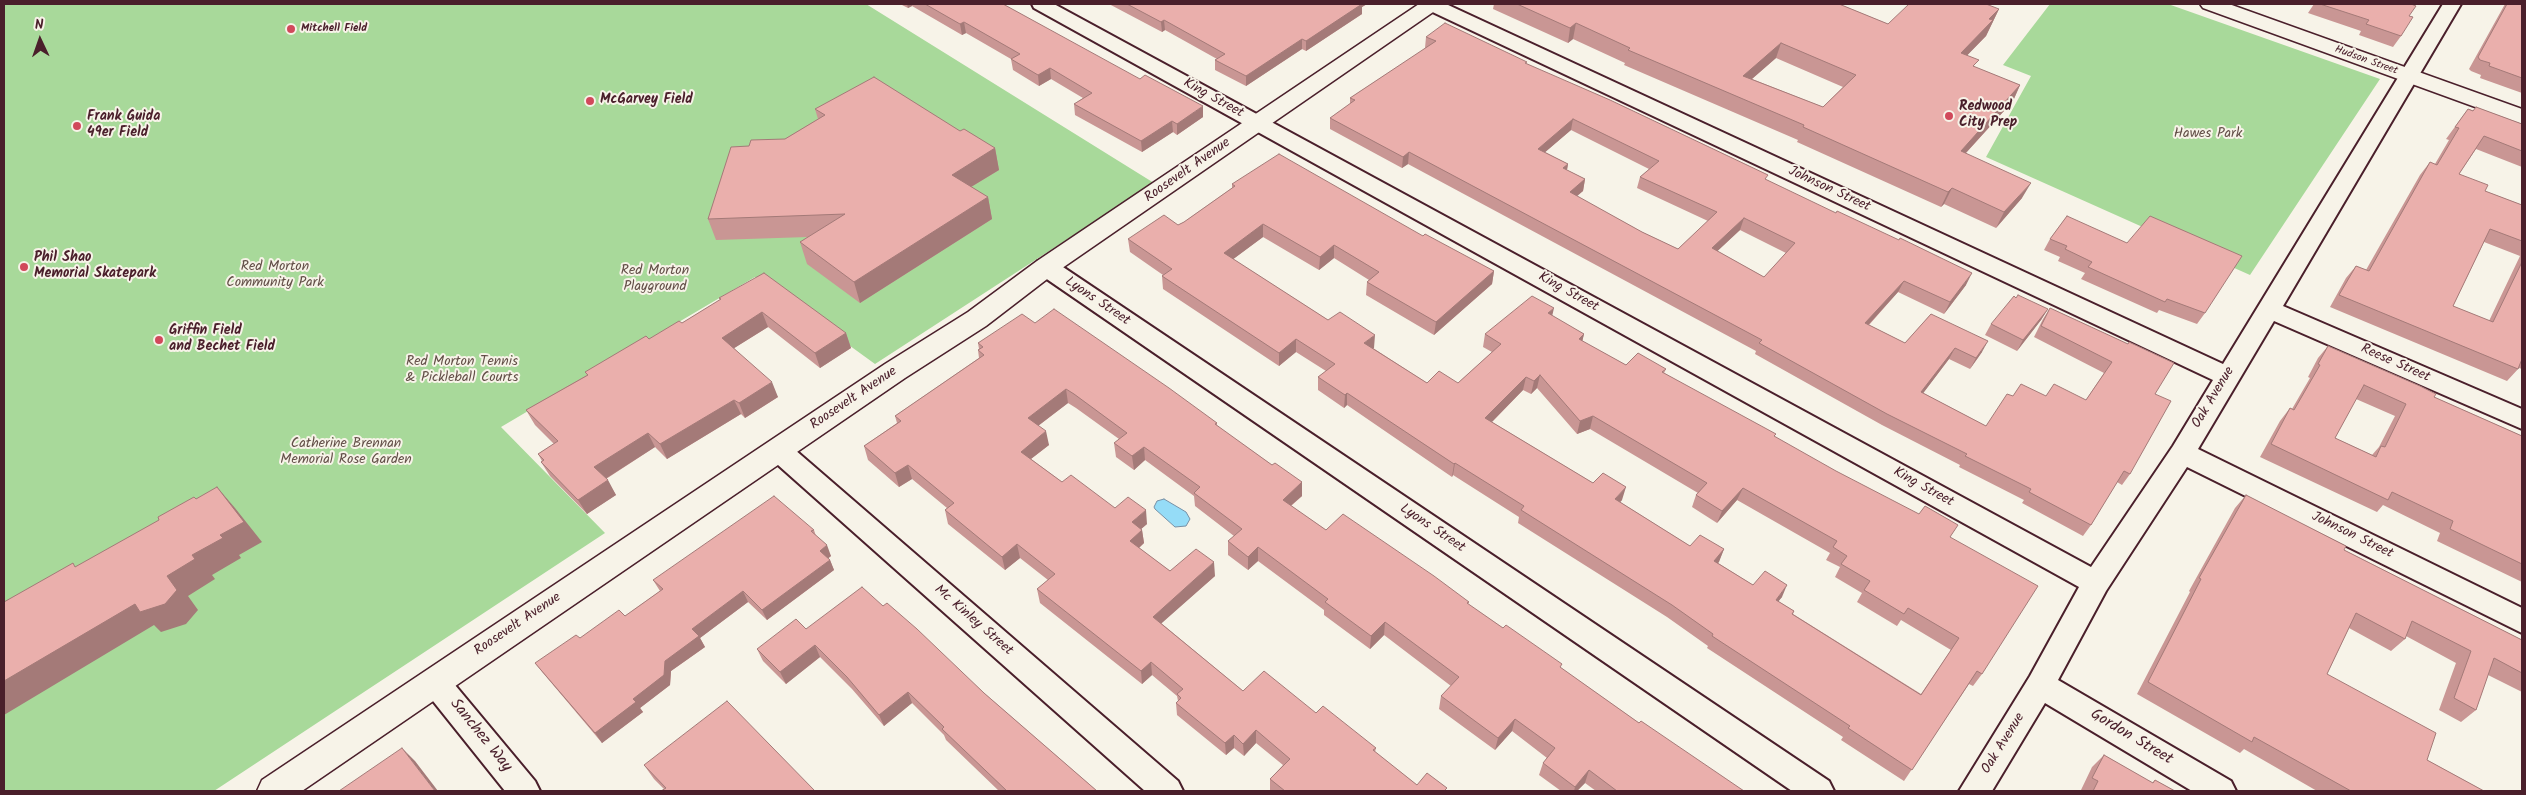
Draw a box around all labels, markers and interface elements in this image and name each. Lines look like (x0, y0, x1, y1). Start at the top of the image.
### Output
text: N (34, 14, 44, 36)
north arrow (15, 15, 65, 65)
place label: Mitchell Field (301, 22, 367, 36)
marker: Mitchell Field (285, 23, 297, 35)
street label: Hudson Street (2333, 44, 2399, 78)
street label: King Street (1180, 75, 1246, 123)
place label: McGarvey Field (600, 93, 693, 109)
marker: McGarvey Field (584, 95, 596, 107)
place label: Redwood City Prep (1959, 100, 2017, 132)
place label: Frank Guida 49er Field (87, 110, 160, 142)
marker: Redwood City Prep (1943, 110, 1955, 122)
marker: Frank Guida 49er Field (71, 120, 83, 132)
park label: Hawes Park (2174, 127, 2242, 143)
street label: Roosevelt Avenue (1142, 135, 1234, 207)
street label: Johnson Street (1785, 164, 1873, 216)
place label: Phil Shao Memorial Skatepark (34, 251, 156, 284)
park label: Red Morton Community Park (226, 260, 324, 292)
marker: Phil Shao Memorial Skatepark (18, 261, 30, 273)
park label: Red Morton Playground (621, 264, 689, 296)
street label: King Street (1535, 269, 1601, 317)
street label: Lyons Street (1061, 274, 1133, 330)
place label: Griffin Field and Bechet Field (169, 324, 275, 357)
marker: Griffin Field and Bechet Field (153, 334, 165, 346)
street label: Reese Street (2358, 341, 2432, 387)
park label: Red Morton Tennis & Pickleball Courts (406, 355, 518, 388)
street label: Roosevelt Avenue (807, 364, 901, 434)
street label: Oak Avenue (2189, 364, 2239, 432)
park label: Catherine Brennan Memorial Rose Garden (280, 437, 412, 470)
street label: King Street (1890, 464, 1956, 512)
street label: Lyons Street (1396, 501, 1468, 557)
street label: Johnson Street (2308, 509, 2396, 563)
street label: Mc Kinley Street (930, 582, 1016, 660)
street label: Roosevelt Avenue (471, 590, 565, 660)
street label: Sanchez Way (445, 696, 515, 776)
street label: Gordon Street (2086, 706, 2176, 770)
street label: Oak Avenue (1979, 710, 2029, 778)

